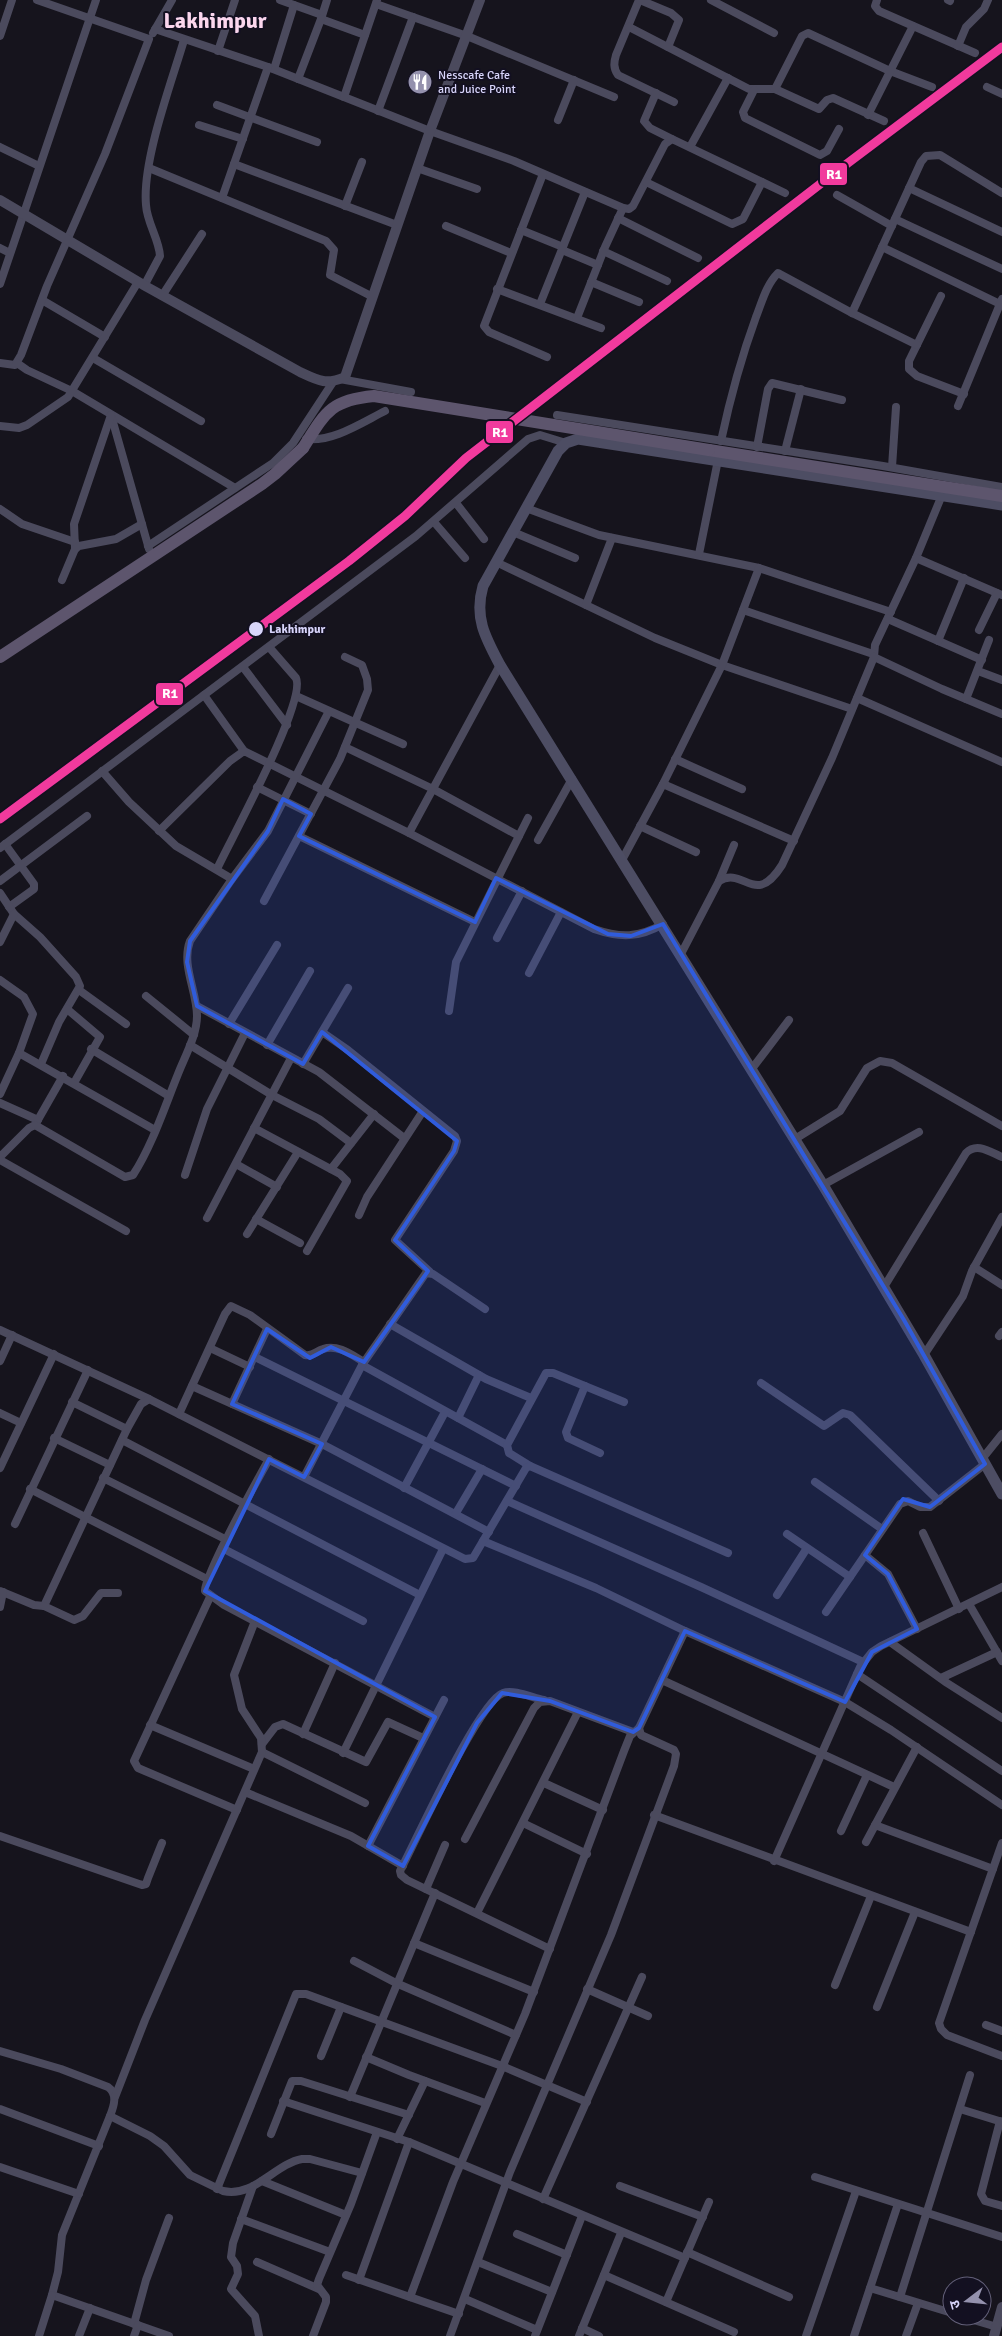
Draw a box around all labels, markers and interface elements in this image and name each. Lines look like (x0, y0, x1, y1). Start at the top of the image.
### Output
district label: Lakhimpur (163, 7, 267, 34)
place label: Nesscafe Cafe and Juice Point (438, 68, 516, 97)
restaurant icon: Nesscafe Cafe and Juice Point (407, 69, 433, 95)
line badge: R1 (819, 162, 848, 186)
text: R1 (826, 166, 843, 183)
line badge: R1 (485, 420, 514, 444)
text: R1 (492, 424, 509, 441)
marker: Lakhimpur (247, 620, 265, 638)
place label: Lakhimpur (269, 622, 326, 637)
line badge: R1 (155, 682, 184, 706)
text: R1 (162, 685, 179, 702)
north arrow (942, 2276, 992, 2326)
text: उ (945, 2297, 964, 2311)

